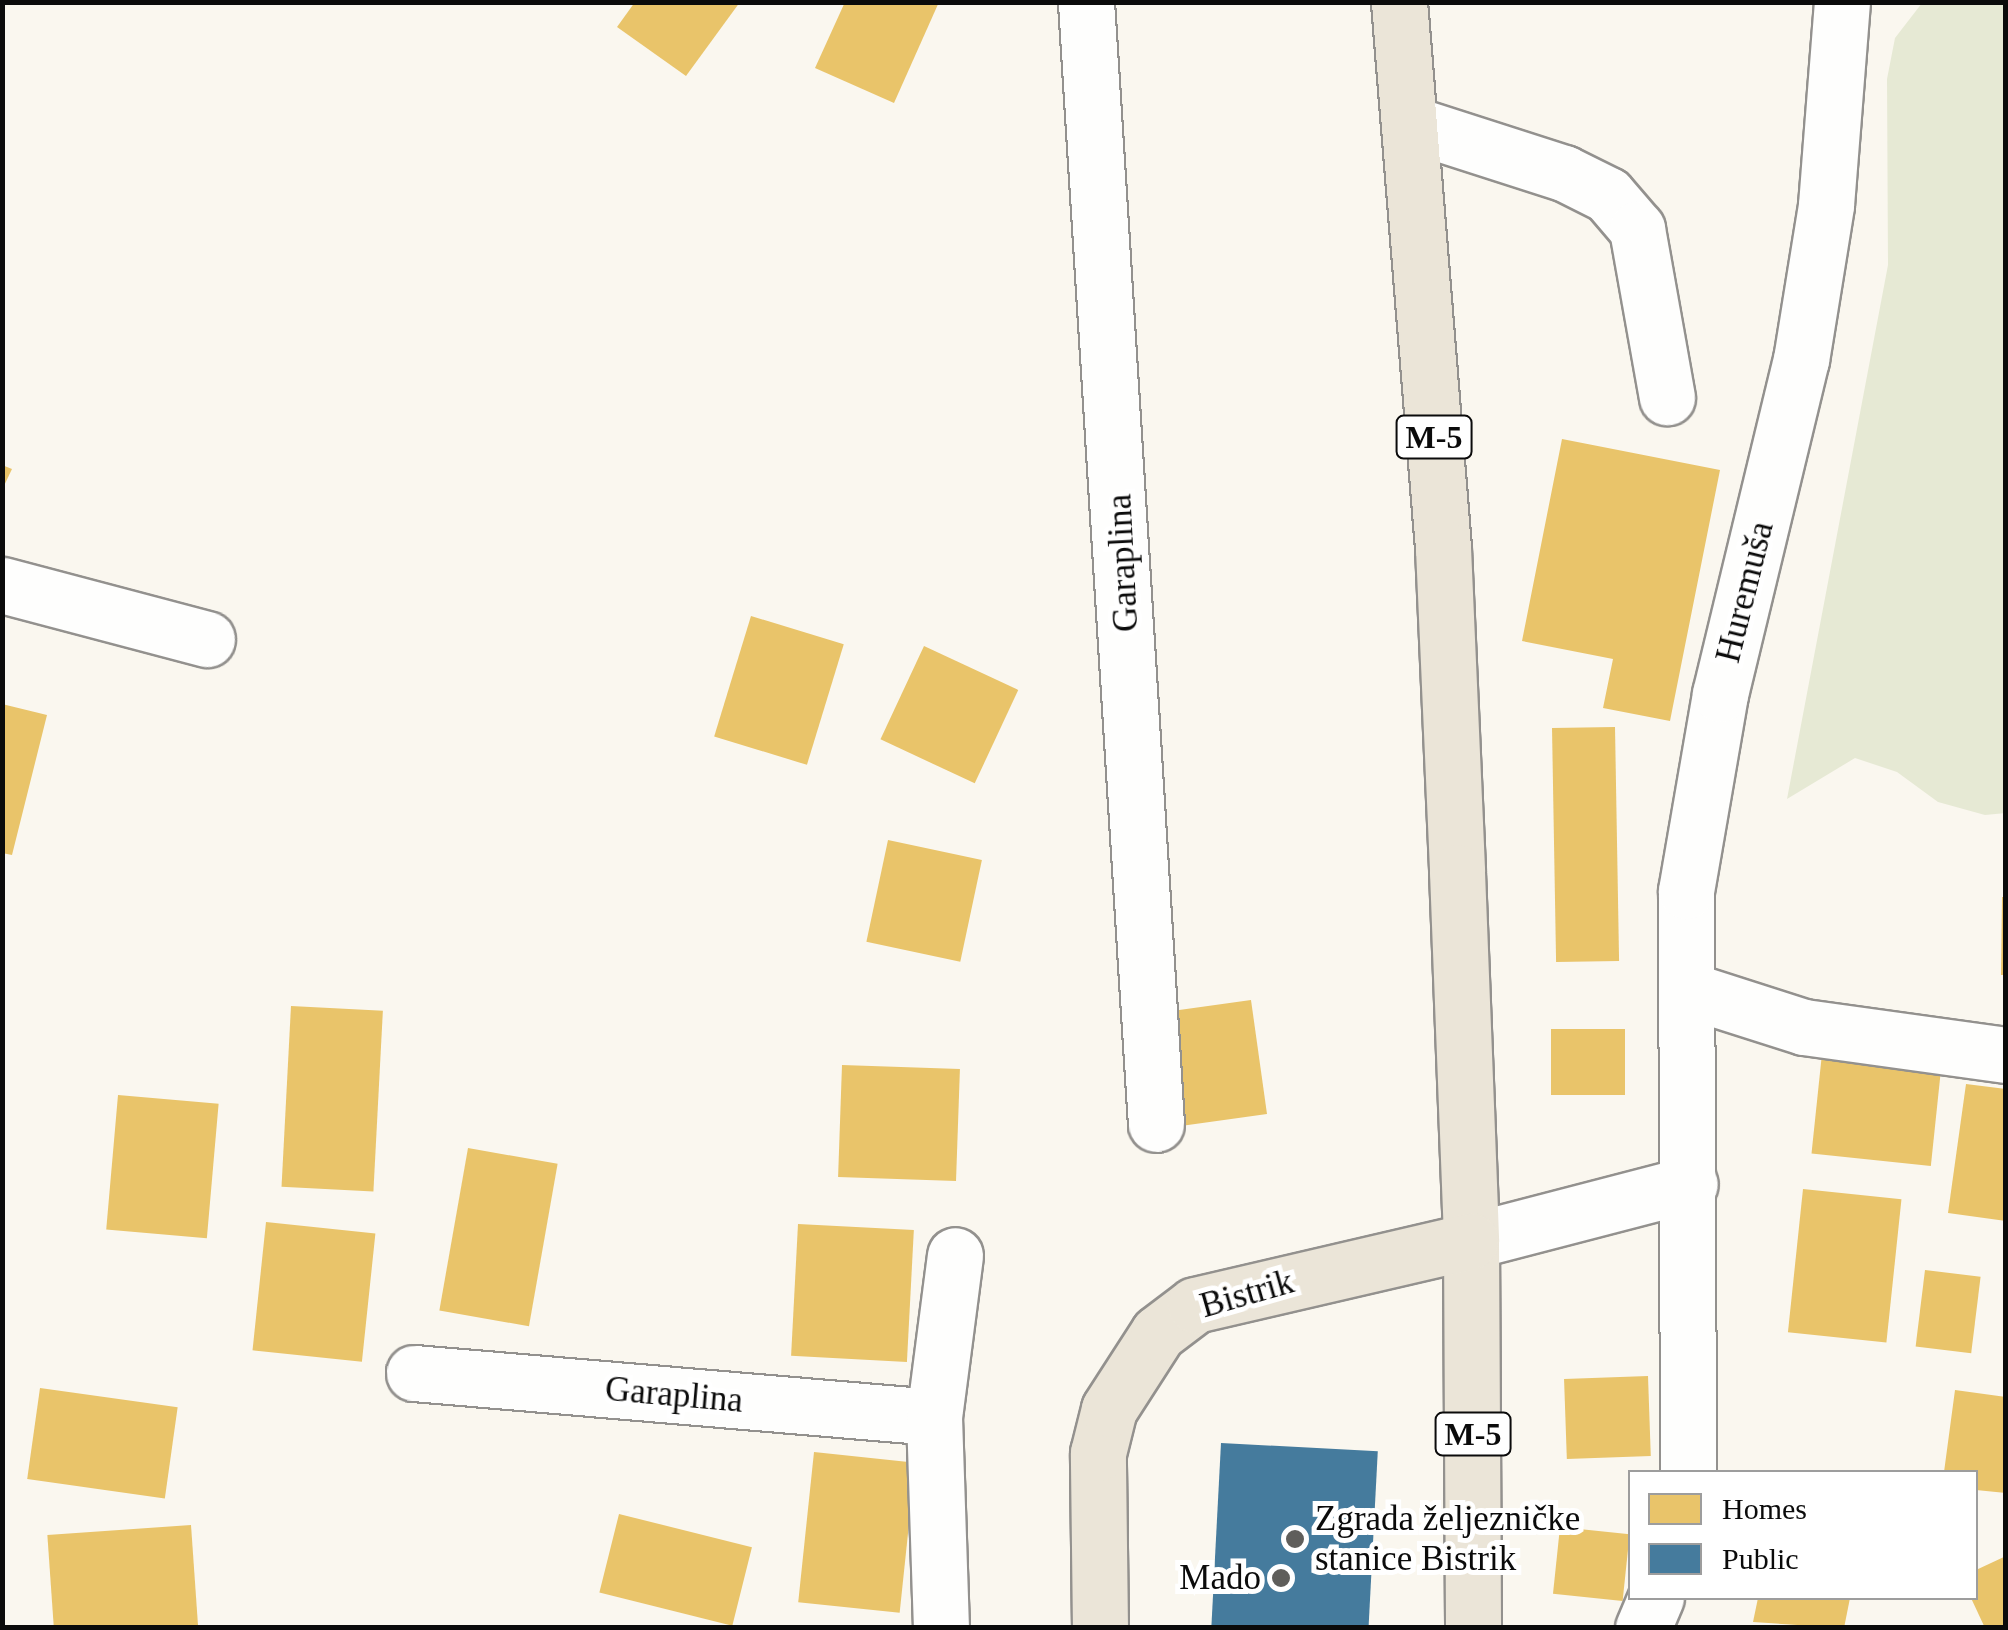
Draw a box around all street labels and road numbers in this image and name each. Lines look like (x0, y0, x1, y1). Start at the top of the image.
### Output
road number: M-5 (1394, 410, 1474, 464)
street label: Garaplina (1098, 493, 1148, 633)
street label: Huremuša (1707, 517, 1783, 667)
street label: Bistrik (1195, 1261, 1299, 1327)
street label: Garaplina (603, 1368, 745, 1422)
road number: M-5 (1433, 1407, 1513, 1461)

